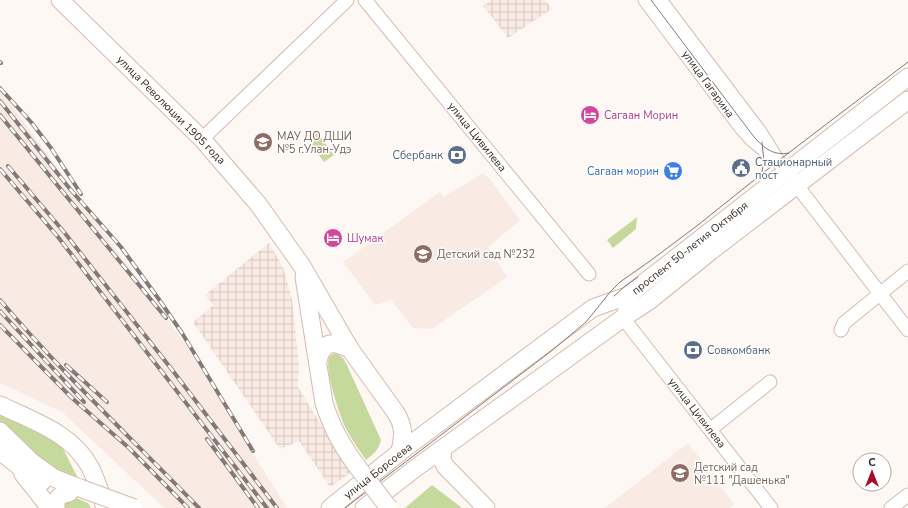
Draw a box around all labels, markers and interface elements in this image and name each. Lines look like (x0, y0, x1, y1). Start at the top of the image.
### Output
street label: улица Гагарина (678, 47, 738, 121)
street label: улица Революции 1905 года (113, 52, 229, 168)
street label: улица Цивилева (444, 99, 510, 175)
hotel icon: Сагаан Морин (579, 104, 601, 126)
place label: Сагаан Морин (604, 108, 678, 123)
place label: МАУ ДО ДШИ №5 г.Улан-Удэ (277, 129, 352, 157)
school or university icon: МАУ ДО ДШИ №5 г.Улан-Удэ (252, 131, 274, 153)
bank icon: Сбербанк (446, 144, 468, 166)
place label: Сбербанк (392, 148, 443, 163)
place label: Стационарный пост (755, 155, 832, 183)
public building icon: Стационарный пост (730, 157, 752, 179)
supermarket icon: Сагаан морин (662, 160, 684, 182)
place label: Сагаан морин (587, 164, 659, 179)
street label: проспект 50-летия Октября (629, 198, 751, 298)
hotel icon: Шумак (322, 227, 344, 249)
place label: Шумак (347, 231, 384, 246)
school or university icon: Детский сад №232 (412, 243, 434, 265)
place label: Детский сад №232 (437, 247, 535, 262)
bank icon: Совкомбанк (682, 339, 704, 361)
place label: Совкомбанк (707, 343, 770, 358)
street label: улица Цивилева (665, 375, 729, 451)
street label: улица Борсоева (341, 440, 415, 502)
north arrow (852, 452, 892, 492)
text: С (868, 455, 876, 470)
place label: Детский сад №111 "Дашенька" (694, 460, 790, 488)
school or university icon: Детский сад №111 "Дашенька" (669, 462, 691, 484)

